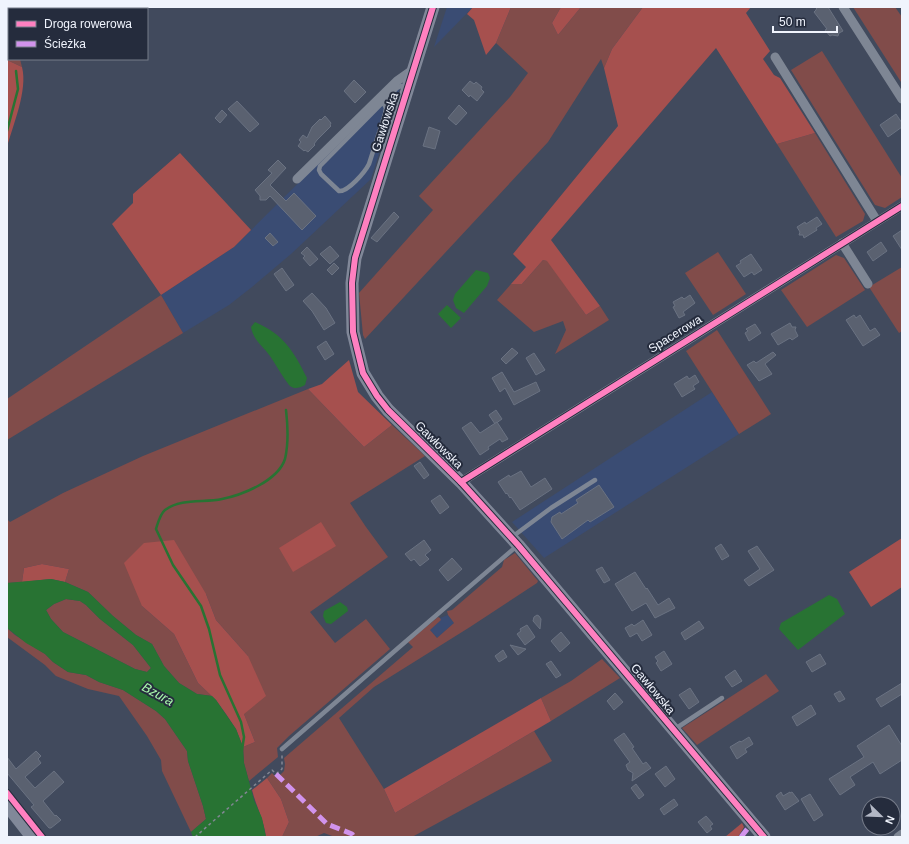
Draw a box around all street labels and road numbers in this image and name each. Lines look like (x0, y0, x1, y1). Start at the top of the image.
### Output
street label: Gawłowska (369, 90, 401, 153)
street label: Spacerowa (646, 312, 704, 356)
street label: Gawłowska (412, 418, 466, 472)
street label: Gawłowska (628, 661, 678, 717)

